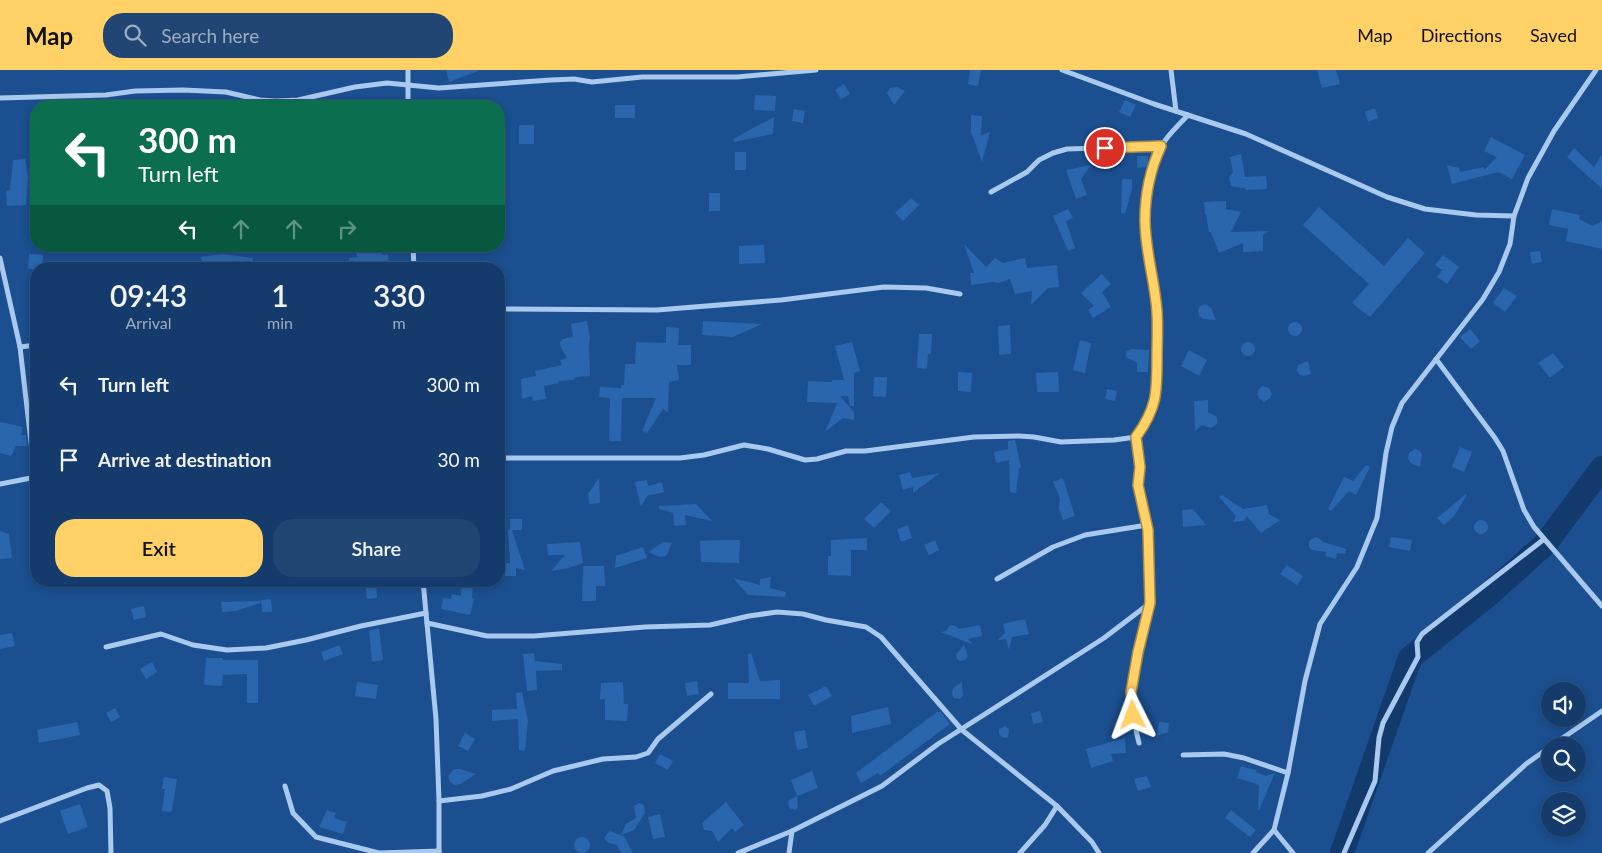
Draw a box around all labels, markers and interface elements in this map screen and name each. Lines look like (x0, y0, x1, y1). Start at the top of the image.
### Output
search box (103, 13, 453, 58)
text: Map (25, 21, 73, 50)
icon: search (121, 21, 149, 49)
text: Search here (161, 24, 259, 47)
text: Map (1357, 24, 1393, 46)
text: Directions (1421, 24, 1502, 46)
text: Saved (1530, 24, 1577, 46)
text: 300 m (138, 118, 237, 160)
icon: left (55, 120, 120, 185)
pin (1084, 127, 1126, 169)
icon: arrive (1091, 134, 1119, 162)
text: Turn left (138, 160, 219, 187)
icon: left (174, 215, 202, 243)
icon: ahead (227, 215, 255, 243)
icon: ahead (280, 215, 308, 243)
icon: right (333, 215, 361, 243)
text: 09:43 (110, 277, 187, 313)
text: 1 (271, 277, 289, 313)
text: 330 (373, 277, 425, 313)
text: Arrival (125, 313, 172, 332)
text: min (267, 313, 293, 332)
text: m (392, 313, 406, 332)
icon: left (55, 371, 83, 399)
text: Turn left (98, 373, 169, 396)
text: 300 m (426, 373, 480, 396)
icon: arrive (55, 446, 83, 474)
text: Arrive at destination (98, 448, 271, 471)
text: 30 m (437, 448, 480, 471)
button: Exit (55, 519, 263, 577)
button: Share (273, 519, 480, 577)
map controls (1541, 682, 1586, 837)
button: sound (1541, 682, 1586, 727)
position arrow (1106, 688, 1158, 740)
button: search (1541, 737, 1586, 782)
button: layers (1541, 792, 1586, 837)

